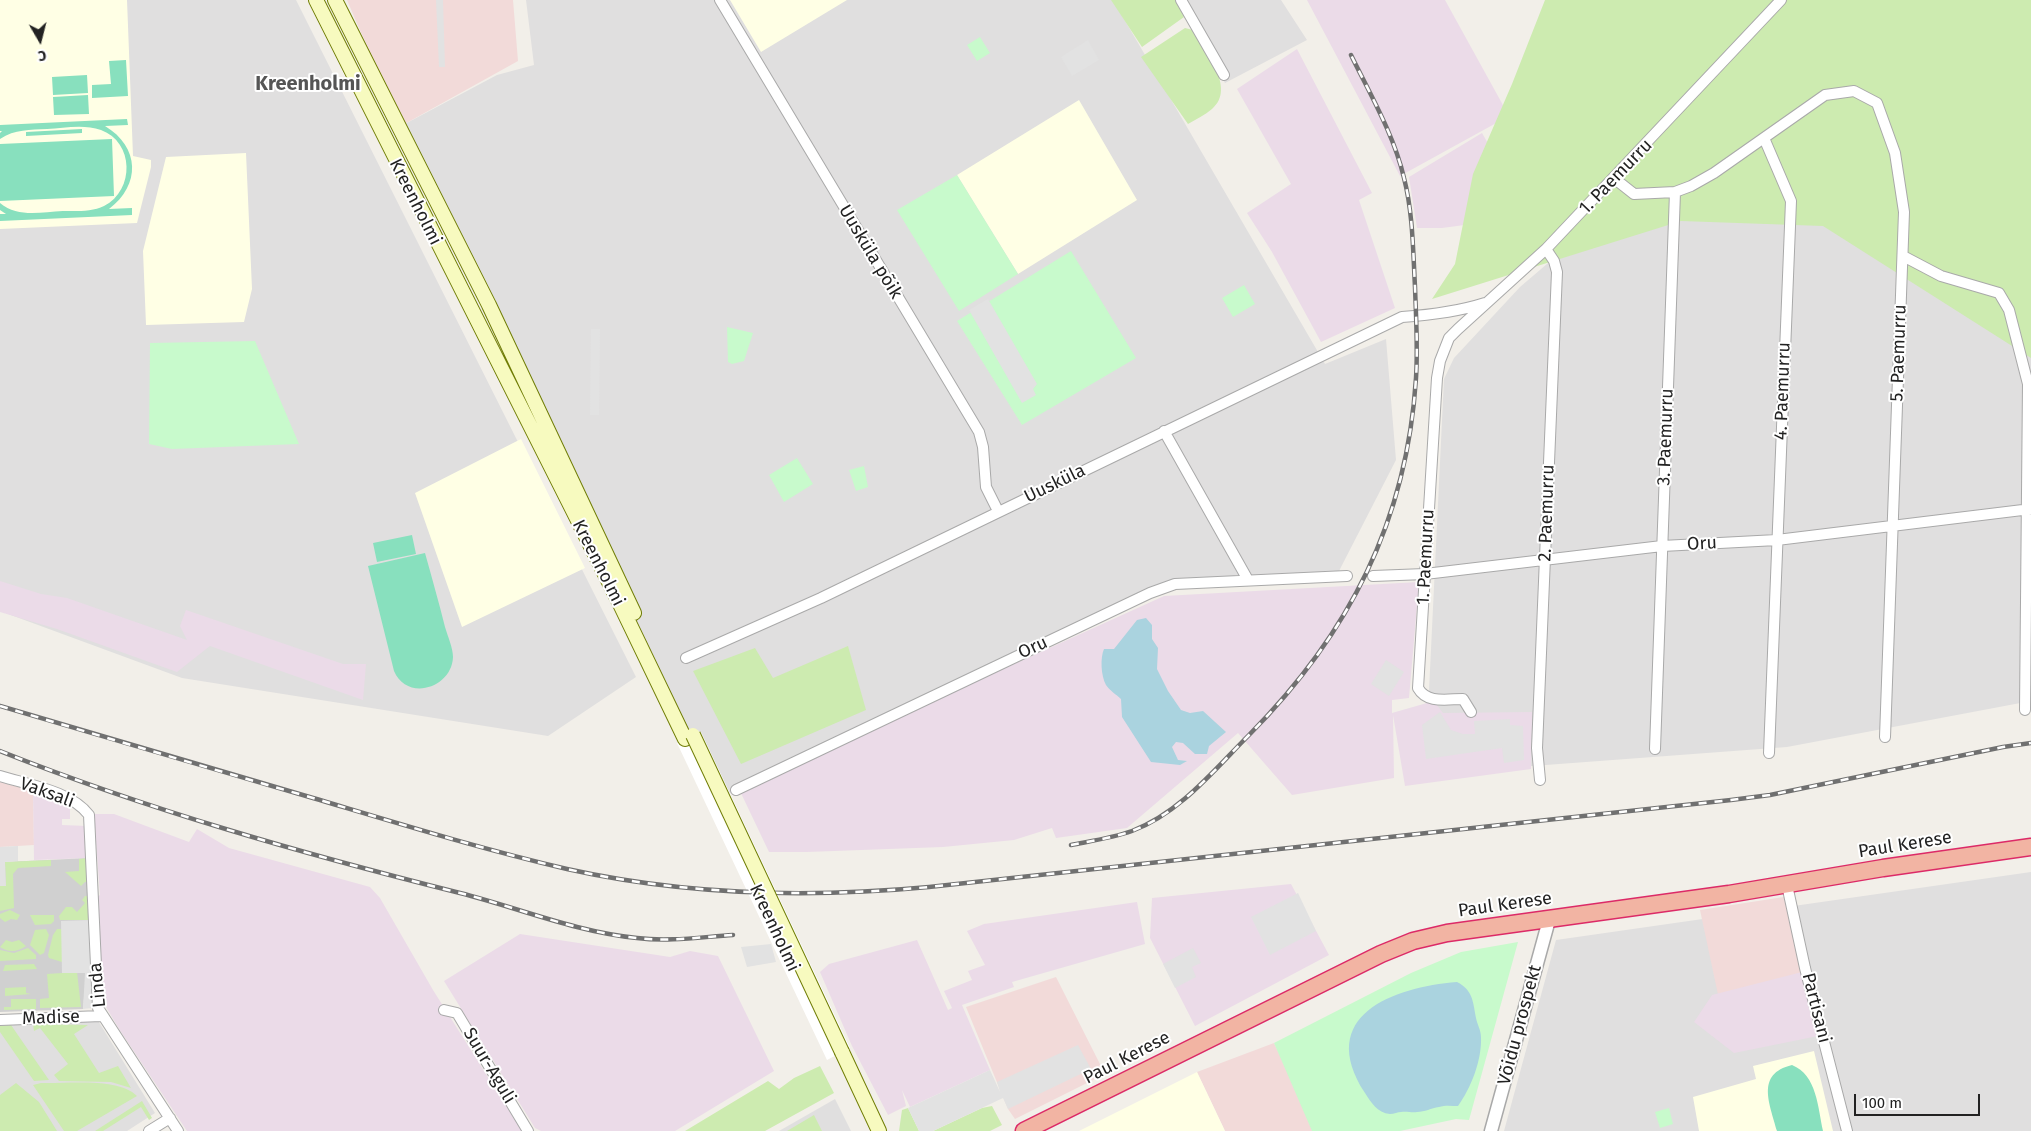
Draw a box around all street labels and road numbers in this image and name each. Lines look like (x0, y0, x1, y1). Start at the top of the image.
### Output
street label: 1. Paemurru (1575, 135, 1657, 219)
street label: Kreenholmi (384, 155, 446, 249)
street label: Uusküla põik (834, 201, 906, 303)
street label: 5. Paemurru (1887, 304, 1911, 402)
street label: 4. Paemurru (1770, 342, 1796, 440)
street label: 3. Paemurru (1654, 388, 1678, 486)
street label: Uusküla (1021, 460, 1089, 508)
street label: 2. Paemurru (1535, 464, 1559, 562)
street label: 1. Paemurru (1413, 508, 1439, 606)
street label: Kreenholmi (567, 516, 629, 610)
street label: Oru (1687, 532, 1717, 556)
street label: Oru (1015, 632, 1051, 664)
street label: Vaksali (17, 773, 77, 813)
street label: Paul Kerese (1857, 827, 1953, 863)
street label: Kreenholmi (744, 881, 804, 975)
street label: Paul Kerese (1457, 888, 1553, 922)
street label: Linda (85, 961, 111, 1009)
street label: Võidu prospekt (1494, 963, 1546, 1087)
street label: Partisani (1797, 971, 1835, 1045)
street label: Madise (22, 1006, 80, 1030)
street label: Suur-Aguli (458, 1024, 520, 1108)
street label: Paul Kerese (1080, 1027, 1174, 1089)

